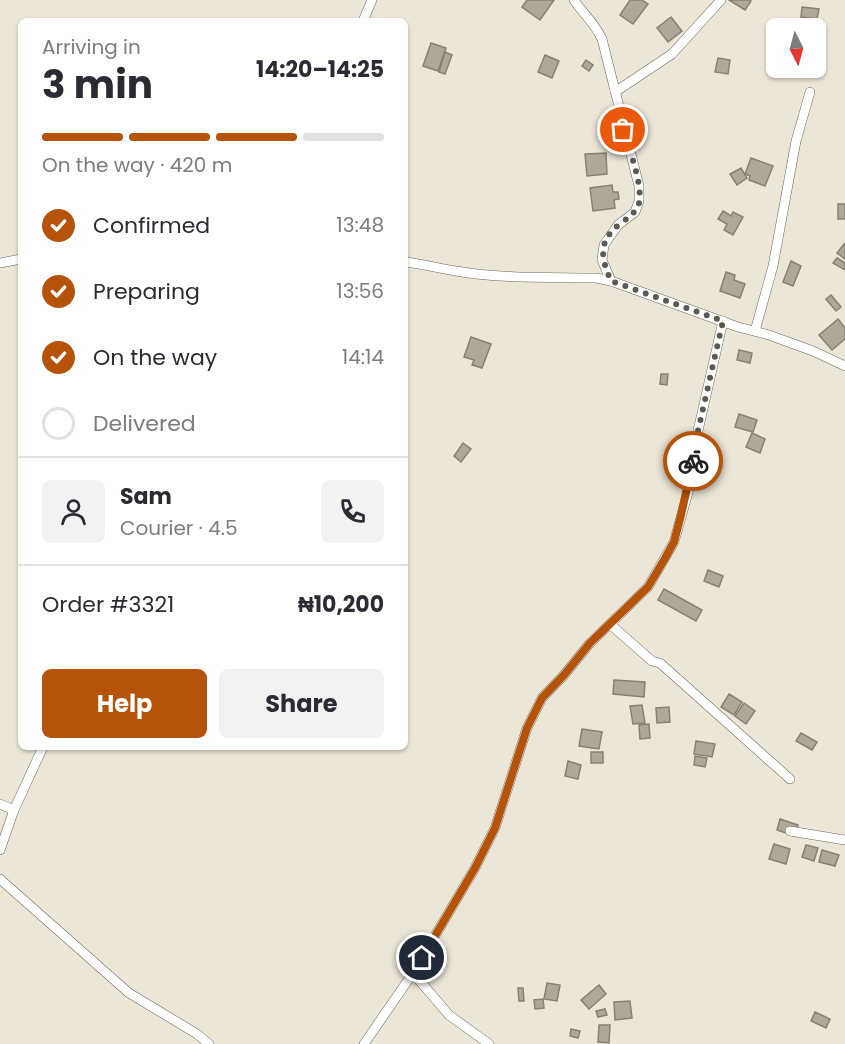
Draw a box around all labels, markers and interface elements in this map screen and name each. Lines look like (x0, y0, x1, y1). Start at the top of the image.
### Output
north arrow (766, 18, 826, 78)
map controls (766, 18, 826, 78)
text: Arriving in (42, 33, 141, 61)
text: 14:20–14:25 (256, 54, 384, 85)
text: 3 min (42, 57, 153, 112)
pin (597, 104, 648, 155)
icon: bag (606, 113, 639, 146)
text: On the way · 420 m (42, 151, 232, 179)
icon: check (42, 209, 75, 242)
text: Confirmed (93, 210, 210, 241)
text: 13:48 (336, 211, 384, 239)
icon: check (42, 275, 75, 308)
text: Preparing (93, 276, 200, 307)
text: 13:56 (336, 277, 384, 305)
icon: check (42, 341, 75, 374)
text: On the way (93, 342, 217, 373)
text: 14:14 (342, 343, 384, 371)
text: Delivered (93, 408, 196, 439)
courier (663, 431, 723, 491)
icon: bike (677, 445, 710, 478)
button: person (42, 480, 105, 543)
button: phone (321, 480, 384, 543)
text: Sam (120, 481, 172, 512)
text: Courier · 4.5 (120, 514, 238, 542)
text: Order #3321 (42, 589, 174, 620)
text: ₦10,200 (298, 589, 384, 620)
button: Help (42, 669, 207, 738)
button: Share (219, 669, 384, 738)
pin (396, 932, 447, 983)
icon: home (405, 941, 438, 974)

